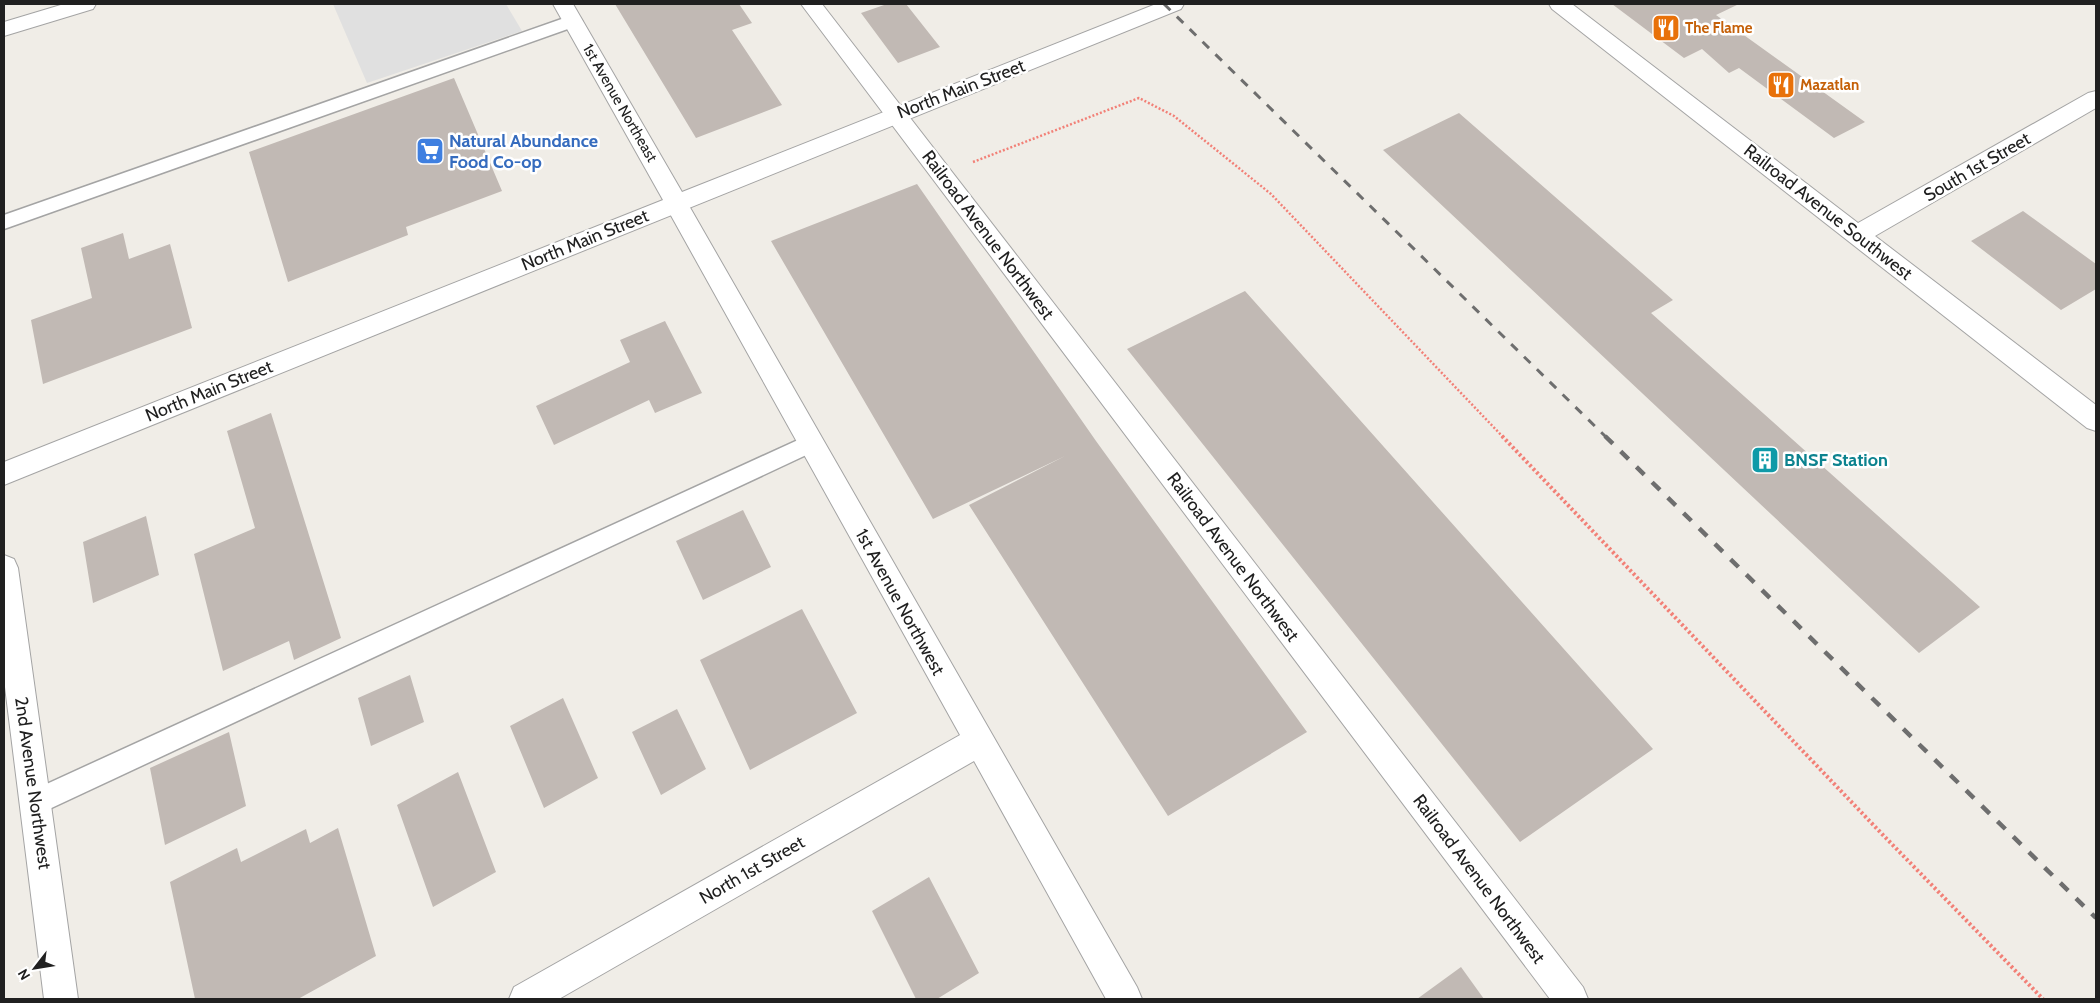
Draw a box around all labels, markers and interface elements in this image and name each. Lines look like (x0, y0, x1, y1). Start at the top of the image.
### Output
restaurant icon: The Flame (1651, 13, 1681, 43)
place label: The Flame (1685, 19, 1753, 37)
street label: 1st Avenue Northeast (579, 41, 661, 165)
street label: North Main Street (894, 55, 1028, 123)
restaurant icon: Mazatlan (1766, 70, 1796, 100)
place label: Mazatlan (1800, 76, 1859, 94)
street label: South 1st Street (1920, 128, 2034, 206)
place label: Natural Abundance Food Co-op (449, 130, 598, 173)
supermarket icon: Natural Abundance Food Co-op (415, 136, 445, 166)
street label: Railroad Avenue Southwest (1739, 139, 1917, 285)
street label: Railroad Avenue Northwest (917, 146, 1059, 324)
street label: North Main Street (518, 204, 652, 276)
street label: North Main Street (142, 355, 276, 427)
building icon: BNSF Station (1750, 445, 1780, 475)
place label: BNSF Station (1784, 449, 1888, 471)
street label: Railroad Avenue Northwest (1162, 468, 1304, 646)
street label: 1st Avenue Northwest (851, 525, 949, 679)
street label: 2nd Avenue Northwest (10, 695, 56, 871)
street label: Railroad Avenue Northwest (1408, 790, 1550, 968)
street label: North 1st Street (696, 831, 808, 909)
north arrow (10, 943, 60, 993)
text: N (14, 966, 34, 984)

